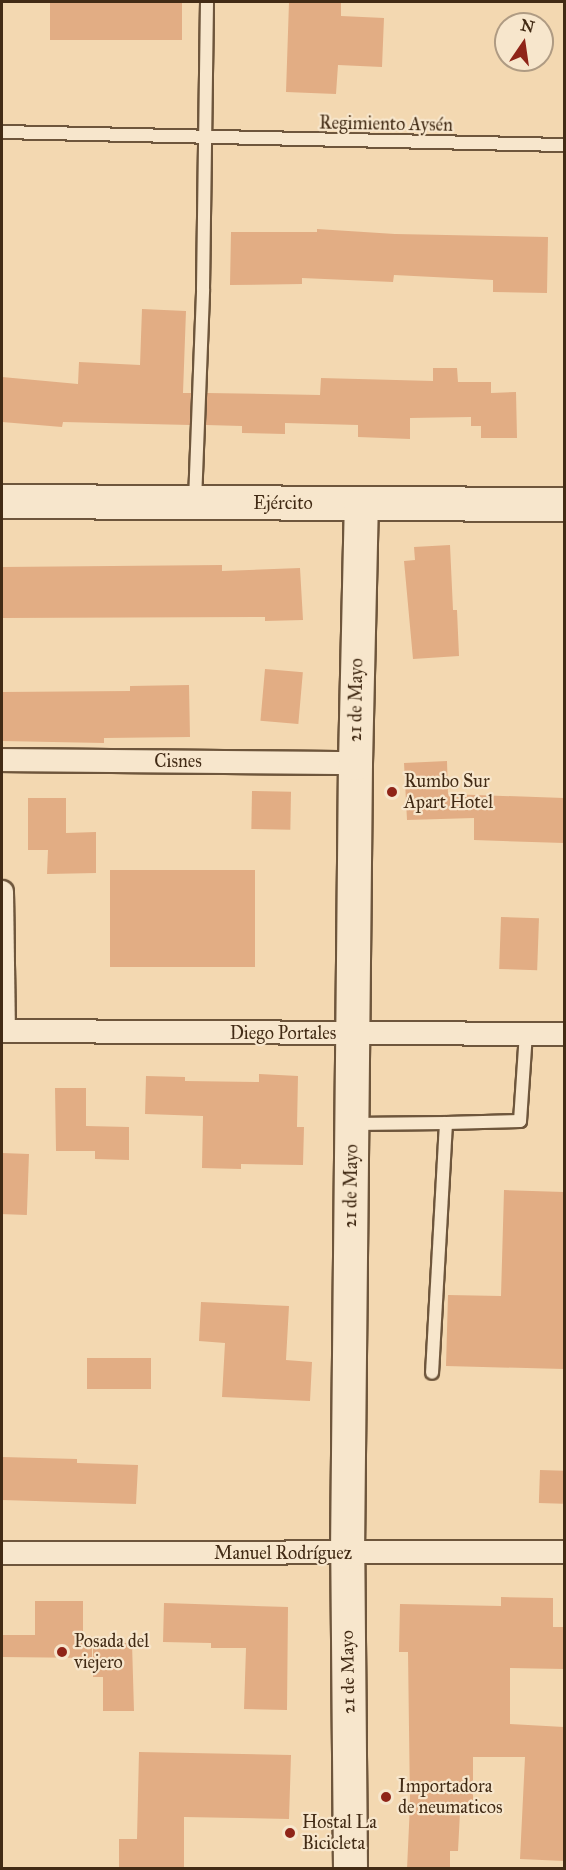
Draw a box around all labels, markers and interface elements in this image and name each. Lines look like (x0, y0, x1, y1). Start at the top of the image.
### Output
north arrow (494, 12, 554, 72)
text: N (519, 15, 536, 37)
street label: Regimiento Aysén (319, 112, 453, 136)
street label: Ejército (253, 492, 313, 514)
street label: 21 de Mayo (344, 658, 368, 742)
street label: Cisnes (154, 750, 202, 772)
place label: Rumbo Sur Apart Hotel (404, 771, 493, 814)
marker: Rumbo Sur Apart Hotel (385, 785, 399, 799)
street label: Diego Portales (230, 1022, 336, 1044)
street label: 21 de Mayo (339, 1144, 363, 1228)
street label: Manuel Rodríguez (214, 1542, 352, 1564)
street label: 21 de Mayo (336, 1630, 360, 1714)
place label: Posada del viejero (74, 1631, 149, 1674)
marker: Posada del viejero (55, 1645, 69, 1659)
place label: Importadora de neumaticos (398, 1776, 503, 1818)
marker: Importadora de neumaticos (379, 1790, 393, 1804)
place label: Hostal La Bicicleta (302, 1812, 377, 1854)
marker: Hostal La Bicicleta (283, 1826, 297, 1840)

